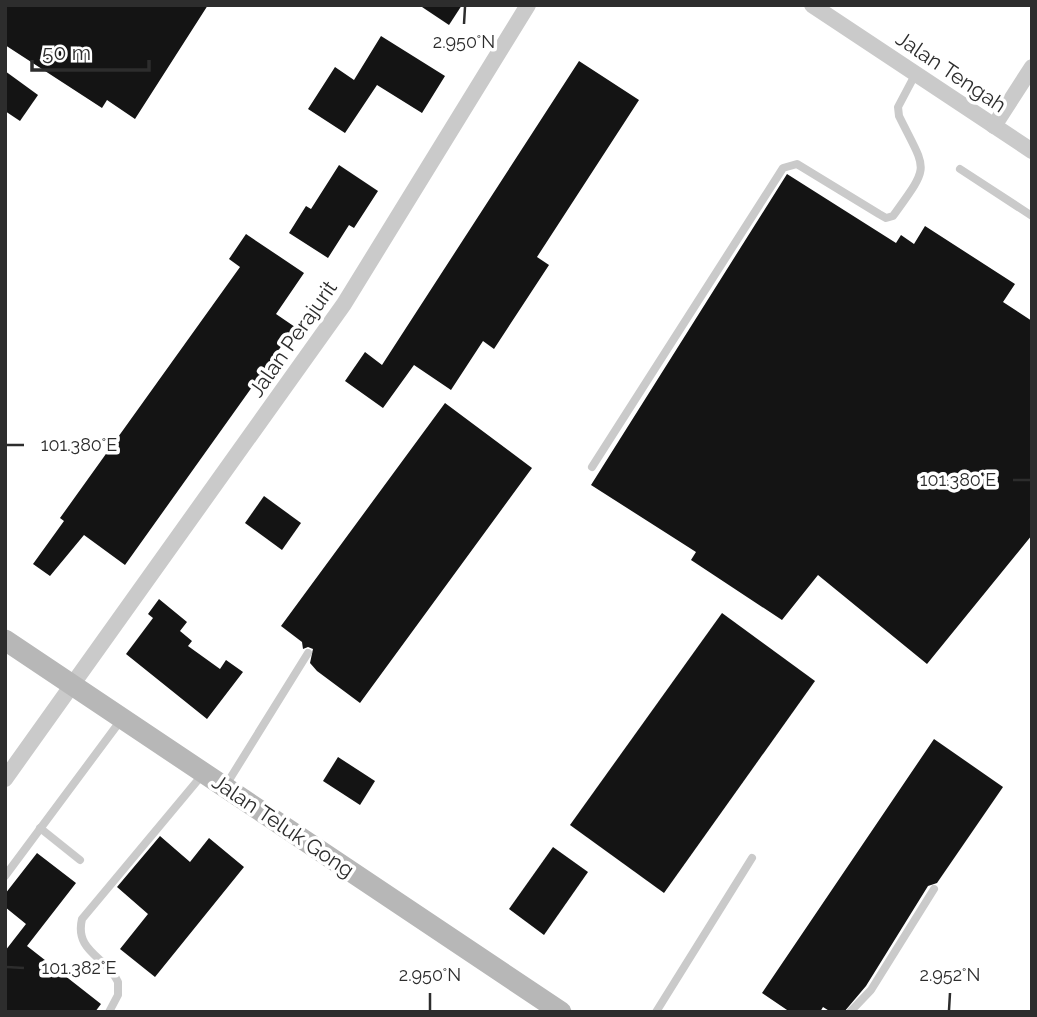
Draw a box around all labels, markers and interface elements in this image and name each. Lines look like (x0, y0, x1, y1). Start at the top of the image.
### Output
street label: Jalan Tengah (892, 26, 1011, 118)
scale bar (32, 28, 149, 72)
text: 2.950°N (433, 31, 495, 52)
text: 50 m (42, 40, 91, 65)
street label: Jalan Perajurit (243, 276, 342, 402)
text: 101.380°E (41, 434, 117, 455)
text: 101.380°E (920, 469, 996, 490)
street label: Jalan Teluk Gong (208, 769, 359, 882)
text: 101.382°E (41, 957, 117, 978)
text: 2.950°N (399, 964, 461, 985)
text: 2.952°N (920, 964, 980, 985)

